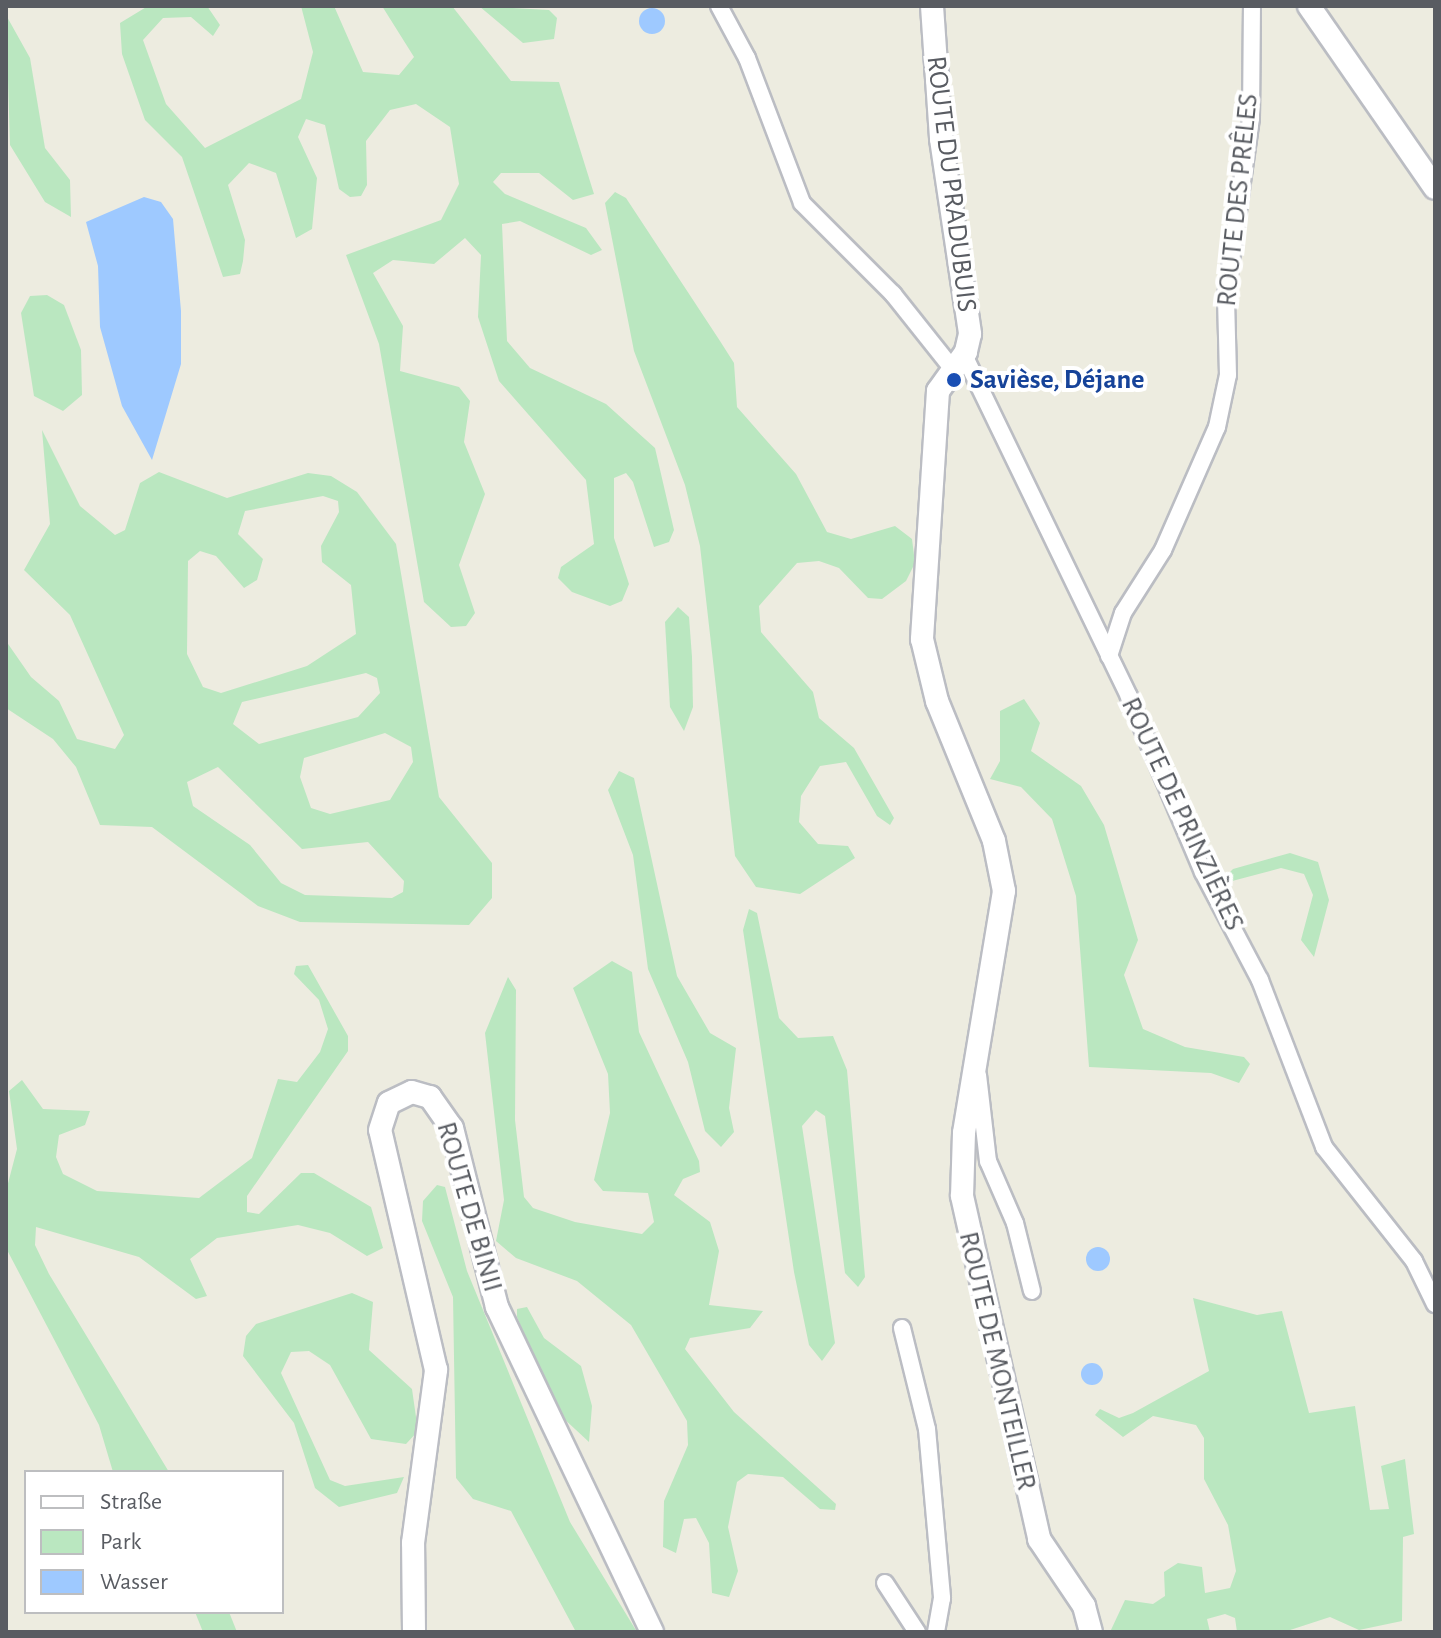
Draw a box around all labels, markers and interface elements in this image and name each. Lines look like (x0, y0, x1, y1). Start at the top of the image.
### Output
street label: ROUTE DU PRADUBUIS (919, 54, 983, 314)
street label: ROUTE DES PRÊLES (1210, 92, 1266, 308)
place label: Savièse, Déjane (970, 363, 1145, 397)
marker: Savièse, Déjane (945, 371, 963, 389)
street label: ROUTE DE PRINZIÈRES (1113, 692, 1251, 936)
street label: ROUTE DE BINII (429, 1118, 509, 1296)
street label: ROUTE DE MONTEILLER (951, 1228, 1043, 1494)
legend (24, 1470, 284, 1614)
text: Straße (100, 1490, 162, 1514)
text: Park (100, 1530, 141, 1554)
text: Wasser (100, 1570, 168, 1594)

